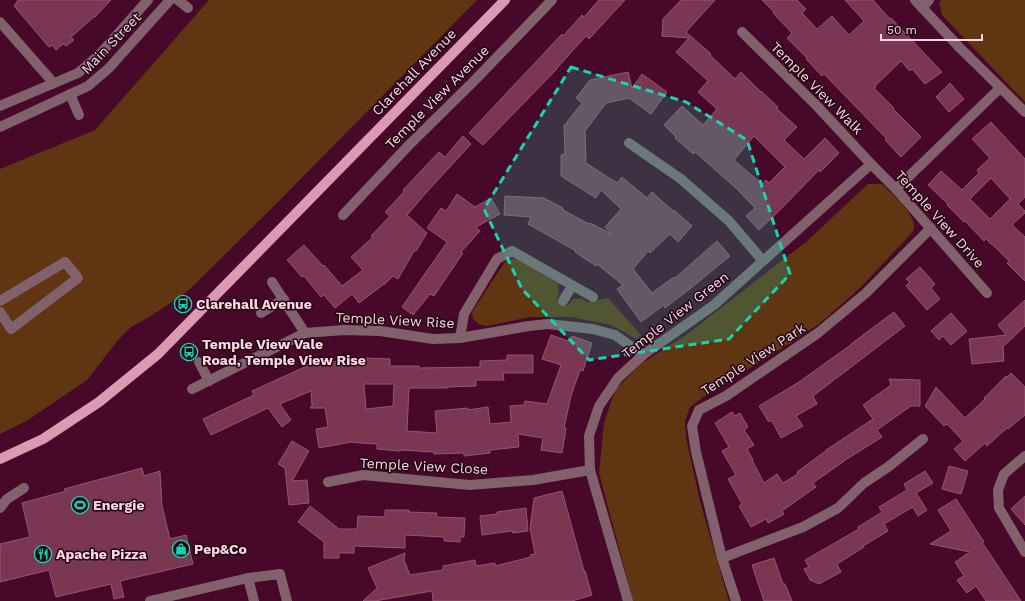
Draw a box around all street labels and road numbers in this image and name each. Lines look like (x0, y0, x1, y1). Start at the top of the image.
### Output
street label: Main Street (78, 9, 144, 77)
street label: Clarehall Avenue (369, 26, 459, 118)
street label: Temple View Walk (768, 39, 866, 137)
street label: Temple View Avenue (382, 42, 492, 152)
street label: Temple View Drive (892, 167, 988, 271)
street label: Temple View Green (618, 268, 732, 362)
street label: Temple View Rise (335, 309, 455, 331)
street label: Temple View Park (698, 319, 808, 399)
street label: Temple View Close (359, 455, 489, 477)

